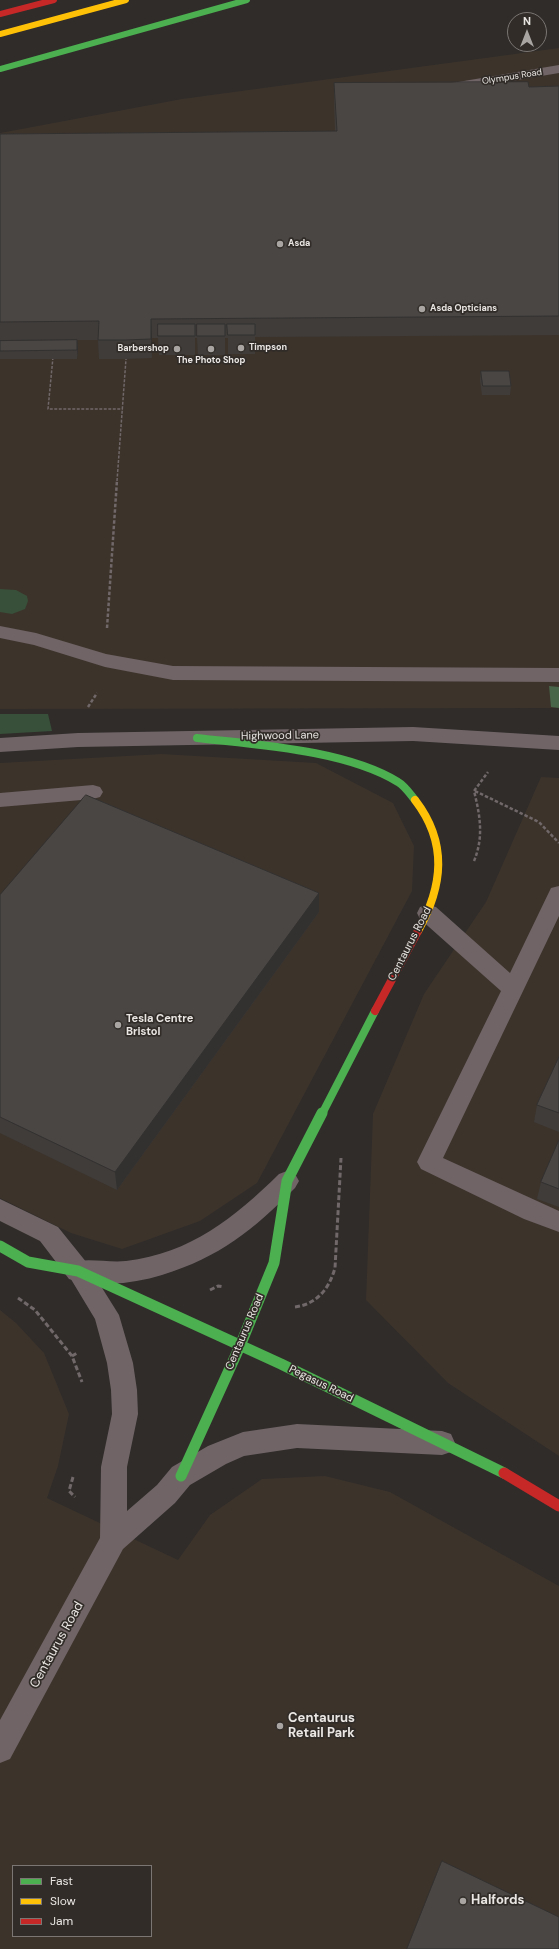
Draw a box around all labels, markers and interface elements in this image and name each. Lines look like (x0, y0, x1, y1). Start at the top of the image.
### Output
north arrow (507, 12, 547, 52)
text: N (523, 14, 531, 28)
street label: Olympus Road (481, 67, 543, 87)
marker: Asda (275, 239, 285, 249)
place label: Asda (288, 239, 310, 249)
marker: Asda Opticians (417, 304, 427, 314)
place label: Asda Opticians (430, 304, 497, 314)
marker: Timpson (236, 343, 246, 353)
place label: Timpson (249, 343, 287, 353)
place label: Barbershop (118, 344, 169, 354)
marker: Barbershop (172, 344, 182, 354)
marker: The Photo Shop (206, 344, 216, 354)
place label: The Photo Shop (177, 356, 245, 366)
street label: Highwood Lane (241, 729, 319, 743)
street label: Centaurus Road (386, 905, 434, 983)
place label: Tesla Centre Bristol (126, 1012, 193, 1038)
marker: Tesla Centre Bristol (113, 1020, 123, 1030)
street label: Centaurus Road (223, 1292, 267, 1372)
street label: Pegasus Road (287, 1363, 355, 1405)
street label: Centaurus Road (27, 1599, 87, 1691)
place label: Centaurus Retail Park (288, 1711, 355, 1742)
marker: Centaurus Retail Park (275, 1721, 285, 1731)
legend (12, 1865, 152, 1937)
text: Fast (50, 1873, 73, 1889)
text: Slow (50, 1893, 76, 1909)
place label: Halfords (471, 1893, 525, 1909)
marker: Halfords (458, 1896, 468, 1906)
text: Jam (50, 1913, 73, 1929)

